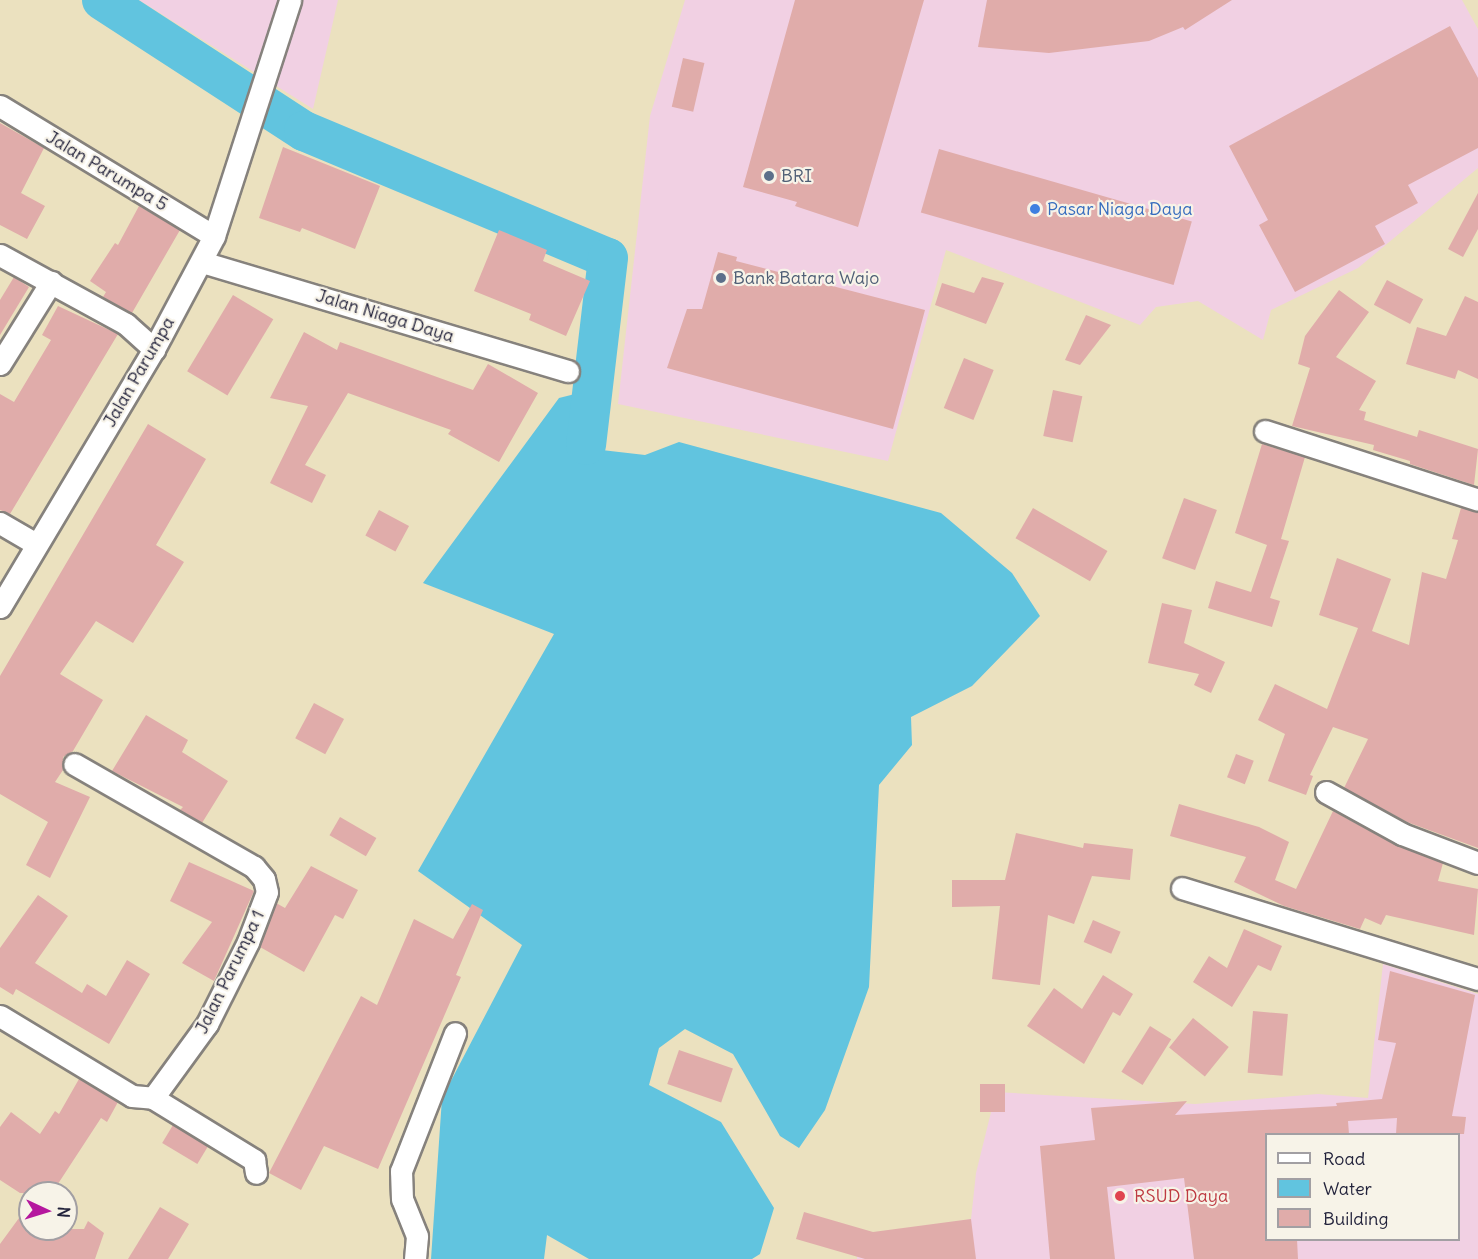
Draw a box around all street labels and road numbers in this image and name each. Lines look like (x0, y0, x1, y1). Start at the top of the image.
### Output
street label: Jalan Parumpa 5 (42, 126, 172, 216)
street label: Jalan Niaga Daya (313, 285, 457, 347)
street label: Jalan Parumpa (99, 313, 179, 431)
street label: Jalan Parumpa 1 (191, 907, 269, 1037)

